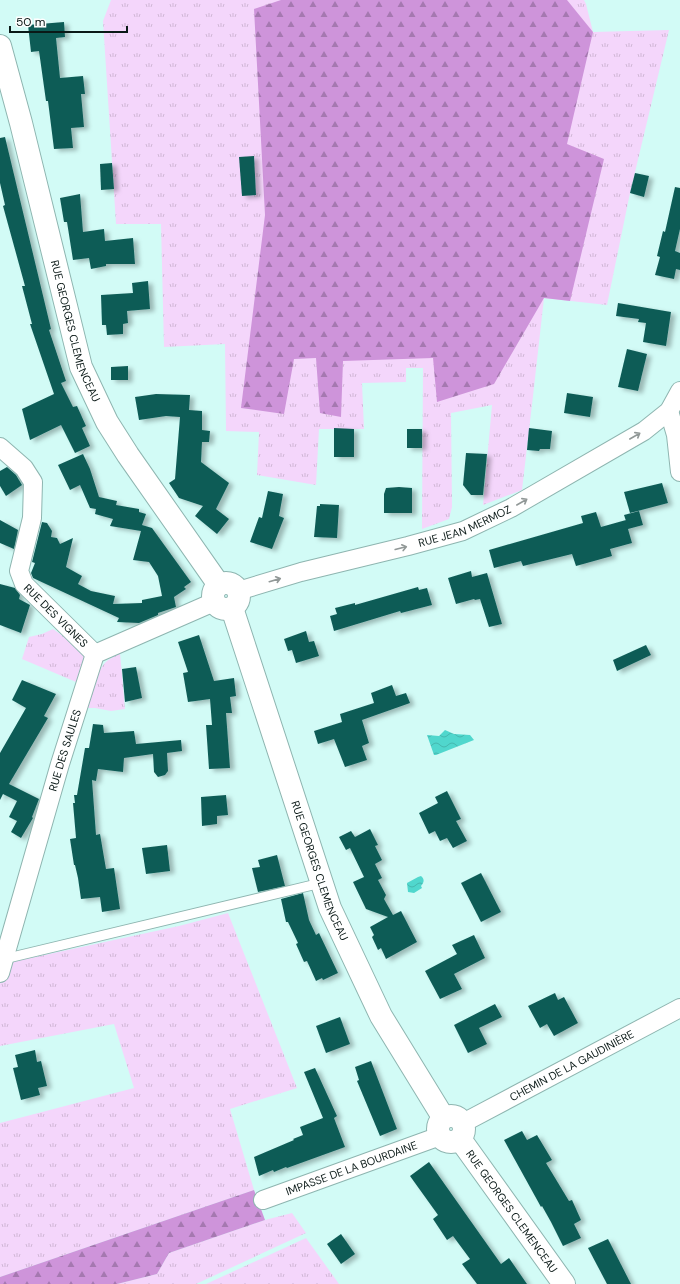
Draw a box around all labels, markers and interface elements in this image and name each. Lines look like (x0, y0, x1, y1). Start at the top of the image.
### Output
scale bar (10, 8, 127, 34)
text: 50 m (16, 14, 45, 30)
street label: RUE GEORGES CLEMENCEAU (48, 259, 103, 404)
one-way arrow (629, 432, 641, 440)
one-way arrow (516, 497, 528, 505)
street label: RUE JEAN MERMOZ (417, 502, 513, 550)
one-way arrow (395, 544, 408, 551)
one-way arrow (269, 576, 282, 583)
street label: RUE DES VIGNES (21, 581, 91, 650)
street label: RUE DES SAULES (46, 707, 84, 793)
street label: RUE GEORGES CLEMENCEAU (288, 799, 351, 943)
street label: CHEMIN DE LA GAUDINIÈRE (507, 1027, 636, 1104)
street label: IMPASSE DE LA BOURDAINE (284, 1138, 419, 1198)
street label: RUE GEORGES CLEMENCEAU (463, 1147, 561, 1275)

